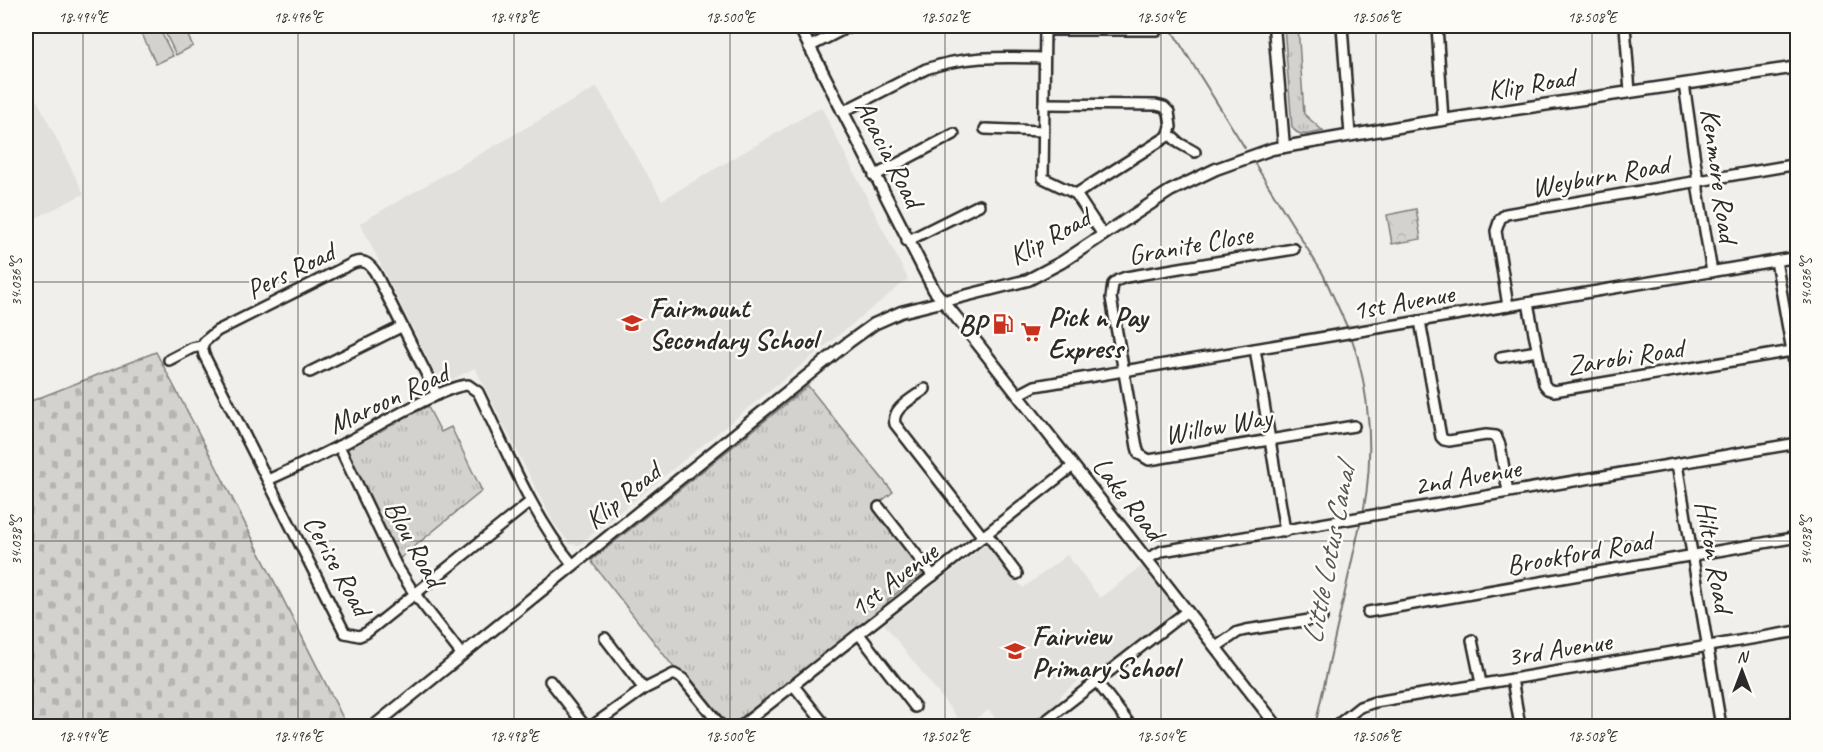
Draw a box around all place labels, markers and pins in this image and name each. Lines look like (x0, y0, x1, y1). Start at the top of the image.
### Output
place label: Fairmount Secondary School (649, 290, 822, 358)
place label: Pick n Pay Express (1048, 299, 1150, 366)
place label: BP (958, 307, 990, 342)
school or university icon: Fairmount Secondary School (620, 311, 644, 335)
fuel station icon: BP (991, 312, 1015, 336)
supermarket icon: Pick n Pay Express (1019, 320, 1043, 344)
place label: Fairview Primary School (1032, 618, 1184, 685)
school or university icon: Fairview Primary School (1003, 639, 1027, 663)

